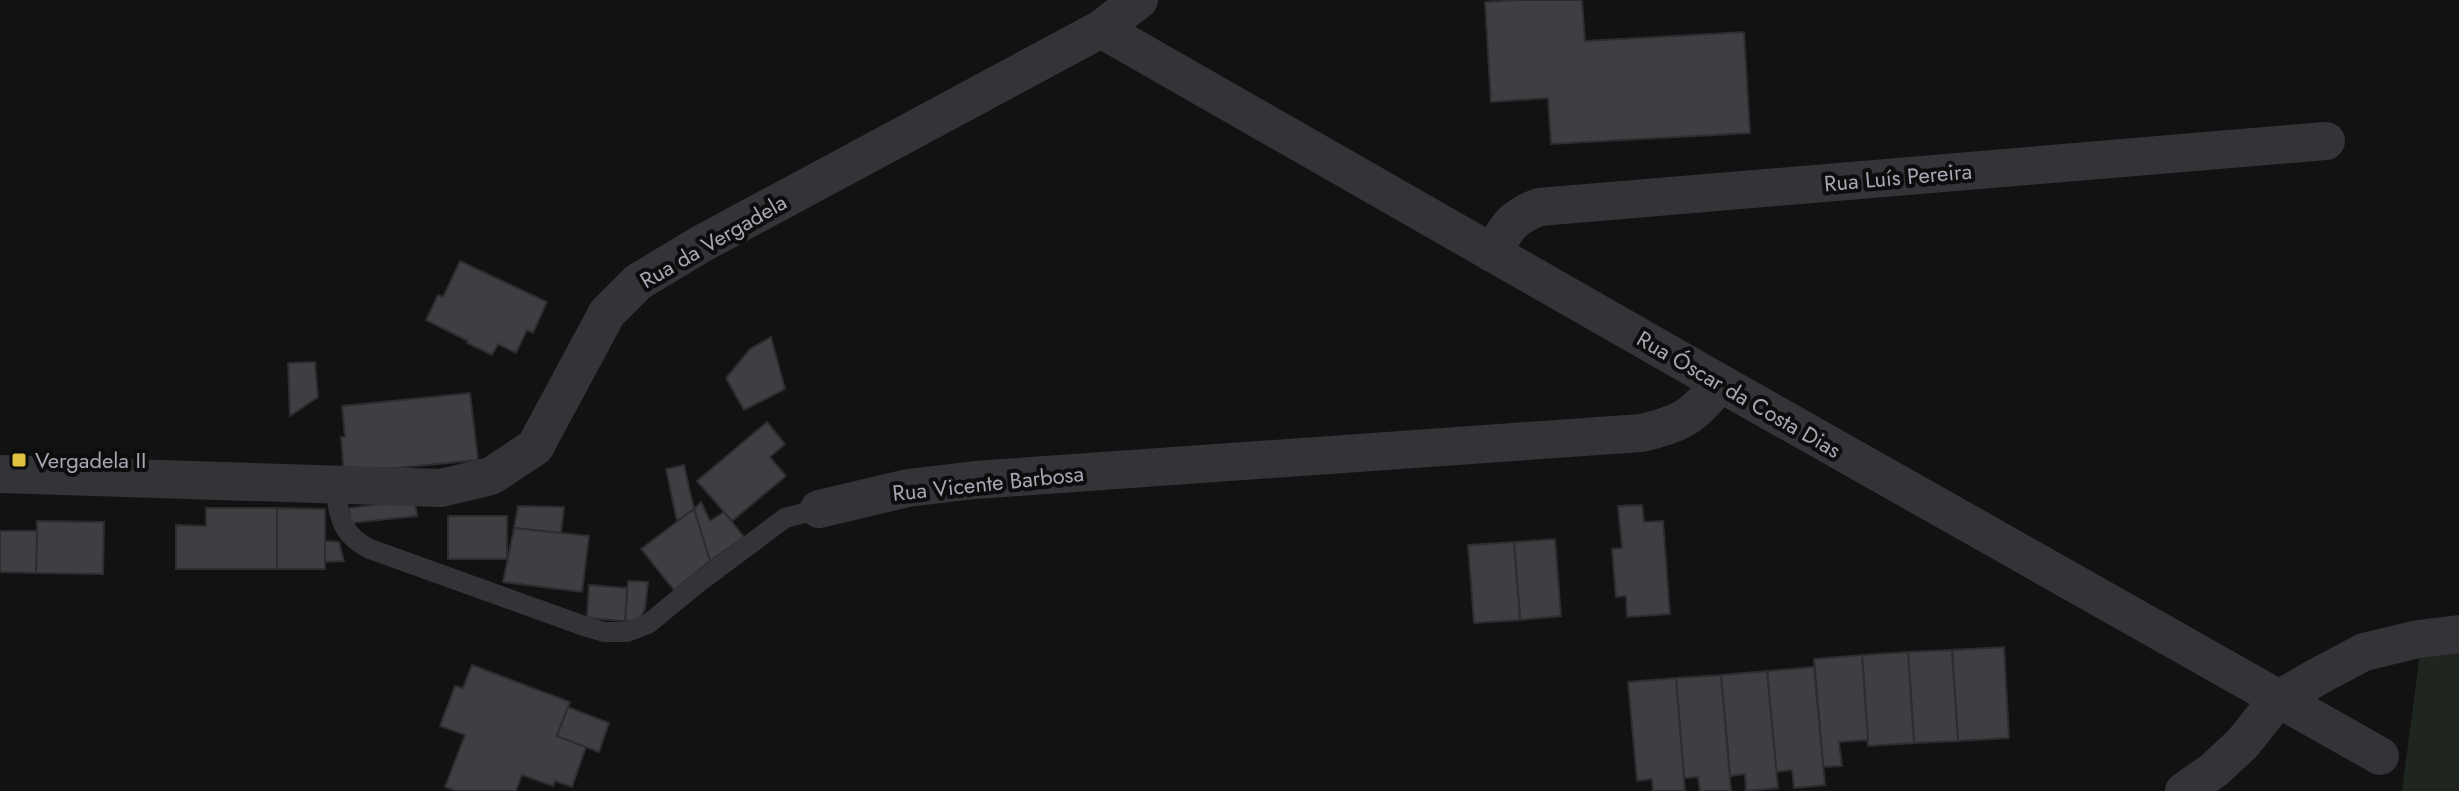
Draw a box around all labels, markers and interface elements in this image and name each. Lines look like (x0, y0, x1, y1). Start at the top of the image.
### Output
street label: Rua Luís Pereira (1823, 155, 1973, 199)
street label: Rua da Vergadela (634, 186, 792, 296)
street label: Rua Óscar da Costa Dias (1631, 322, 1847, 466)
place label: Vergadela II (35, 444, 146, 476)
marker: Vergadela II (10, 451, 28, 469)
street label: Rua Vicente Barbosa (891, 457, 1085, 509)

